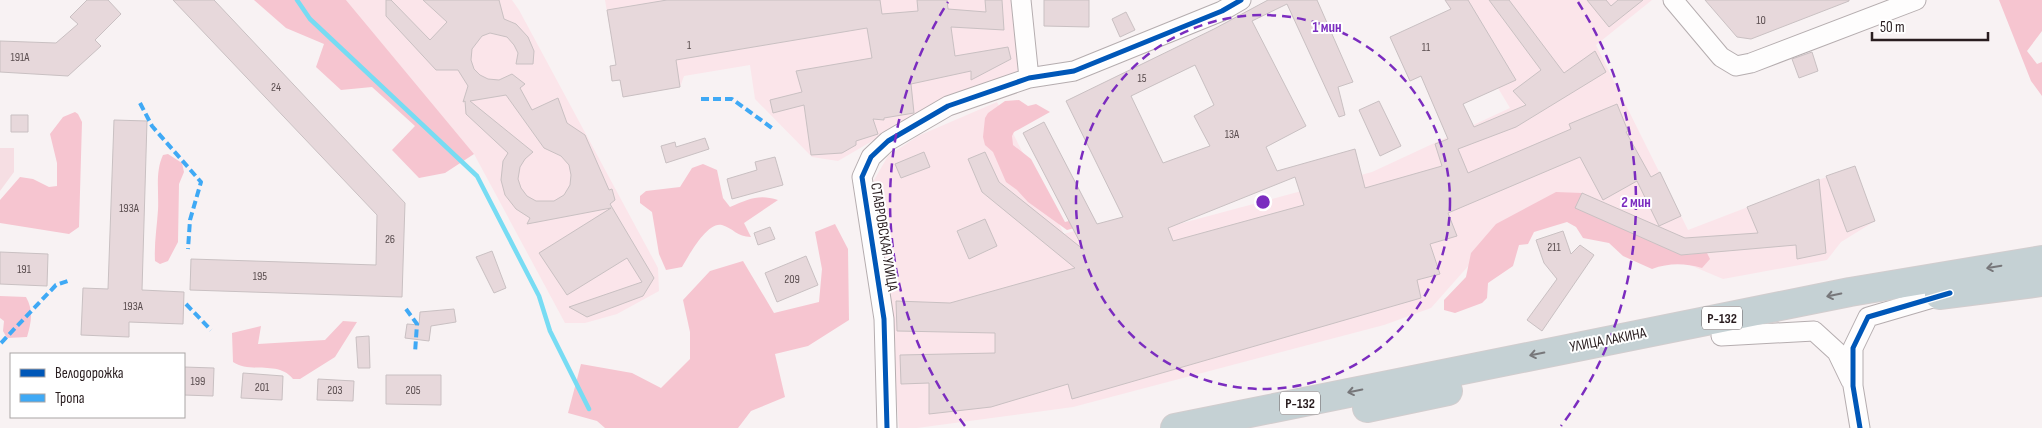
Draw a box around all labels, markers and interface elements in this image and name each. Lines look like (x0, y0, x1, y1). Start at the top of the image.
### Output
scale bar (1872, 10, 1988, 42)
house number: 10 (1756, 13, 1766, 28)
text: 1 мин (1312, 18, 1342, 37)
text: 50 m (1880, 18, 1905, 37)
house number: 1 (687, 38, 692, 53)
house number: 11 (1422, 40, 1431, 55)
house number: 191А (10, 50, 30, 65)
house number: 15 (1137, 71, 1147, 86)
house number: 24 (271, 80, 281, 95)
house number: 13А (1225, 127, 1240, 142)
street label: СТАВРОВСКАЯ УЛИЦА (866, 181, 902, 293)
centre of rings (1254, 193, 1272, 211)
text: 2 мин (1621, 193, 1651, 212)
house number: 193А (119, 201, 140, 216)
house number: 26 (385, 232, 395, 247)
house number: 211 (1547, 240, 1561, 255)
house number: 191 (17, 262, 32, 277)
one-way arrow (1986, 262, 2002, 272)
house number: 195 (253, 269, 267, 284)
house number: 209 (784, 272, 800, 287)
one-way arrow (1826, 291, 1842, 300)
house number: 193А (123, 299, 144, 314)
road number: Р-132 (1702, 306, 1742, 330)
street label: УЛИЦА ЛАКИНА (1568, 323, 1648, 357)
one-way arrow (1529, 350, 1545, 360)
legend (10, 353, 185, 418)
text: Велодорожка (55, 364, 124, 383)
house number: 199 (191, 374, 205, 389)
house number: 201 (255, 380, 270, 395)
house number: 203 (327, 383, 343, 398)
house number: 205 (405, 383, 421, 398)
one-way arrow (1347, 387, 1363, 396)
text: Тропа (55, 389, 85, 408)
road number: Р-132 (1280, 392, 1320, 414)

